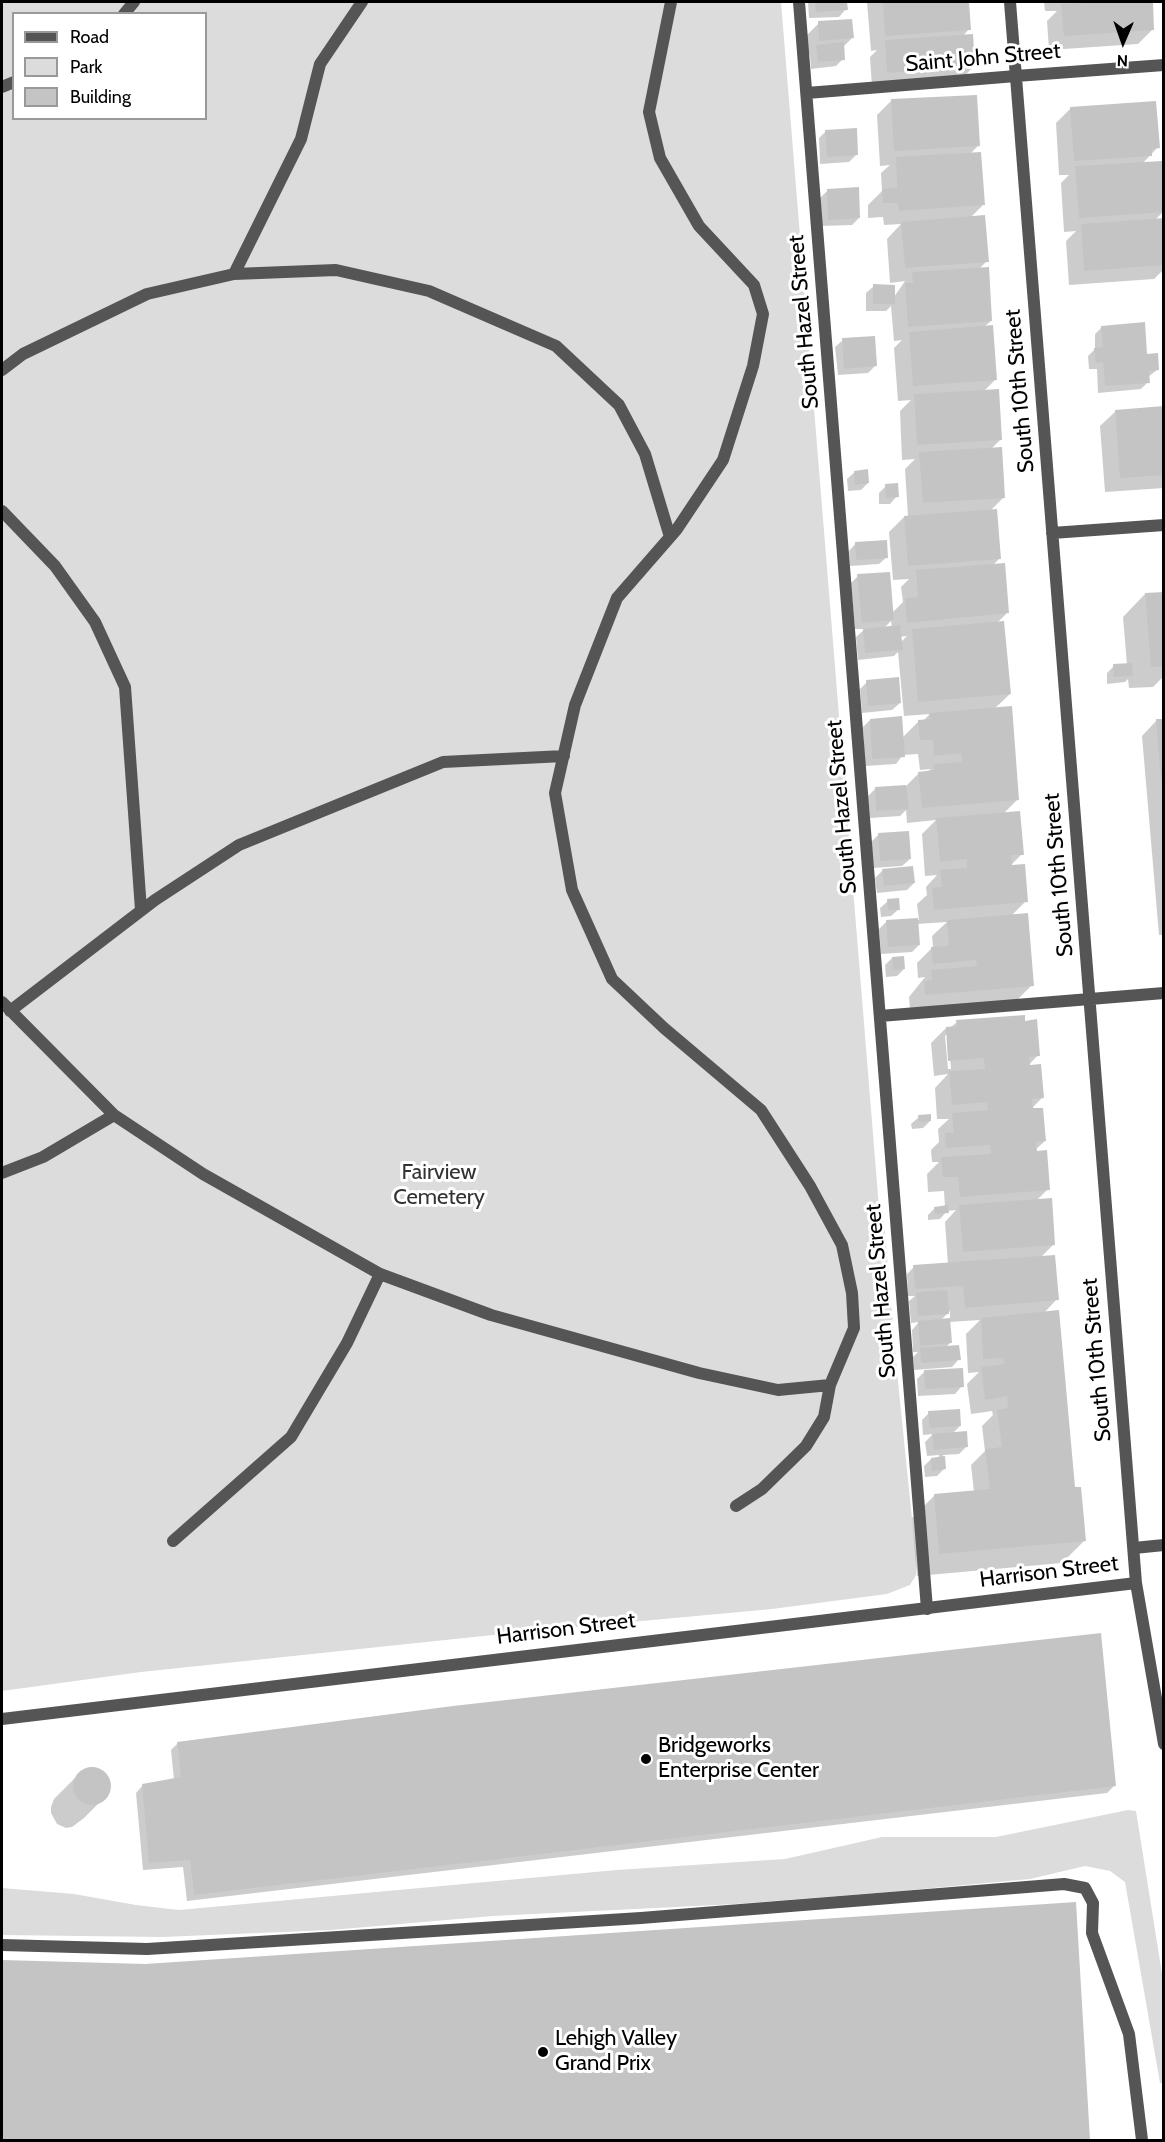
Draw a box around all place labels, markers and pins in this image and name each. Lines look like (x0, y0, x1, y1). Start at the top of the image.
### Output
place label: Bridgeworks Enterprise Center (658, 1733, 819, 1784)
marker: Bridgeworks Enterprise Center (639, 1752, 653, 1766)
place label: Lehigh Valley Grand Prix (555, 2026, 677, 2078)
marker: Lehigh Valley Grand Prix (536, 2045, 550, 2059)

